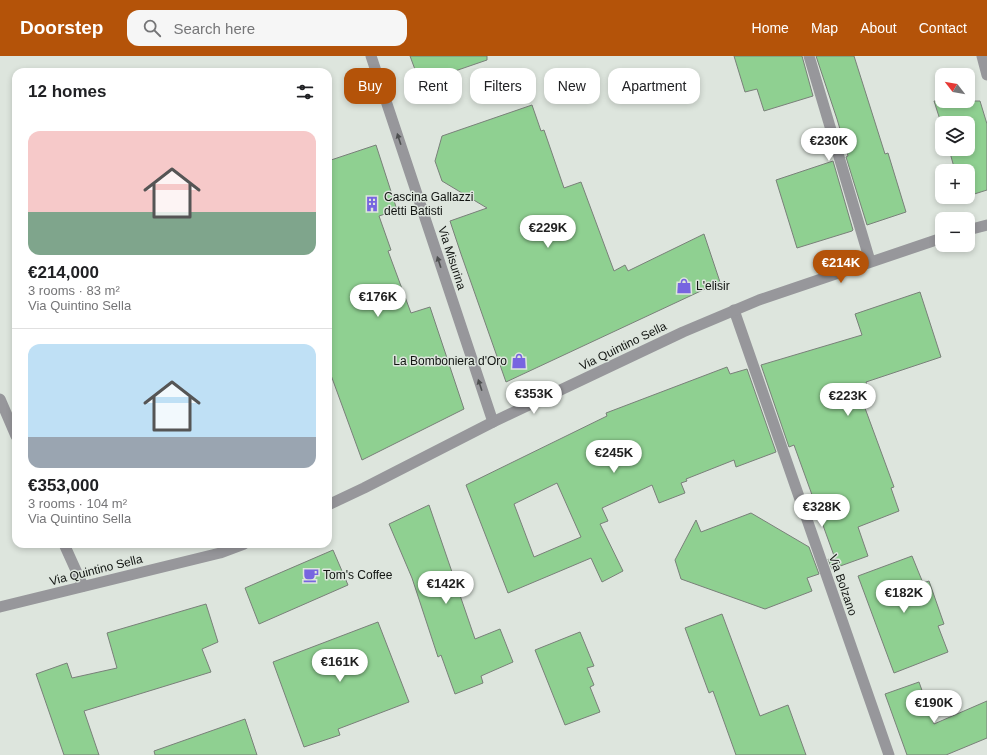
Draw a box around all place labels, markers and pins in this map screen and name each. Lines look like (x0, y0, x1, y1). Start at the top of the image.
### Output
pin: €230K (801, 128, 857, 162)
place label: Cascina Gallazzi detti Batisti (384, 190, 473, 218)
building icon: Cascina Gallazzi detti Batisti (363, 195, 381, 213)
pin: €229K (520, 215, 576, 249)
pin: €214K (813, 250, 869, 284)
shop icon: L'elisir (675, 277, 693, 295)
place label: L'elisir (696, 279, 730, 293)
pin: €176K (350, 284, 406, 318)
shop icon: La Bomboniera d'Oro (510, 352, 528, 370)
place label: La Bomboniera d'Oro (393, 354, 507, 368)
pin: €353K (506, 381, 562, 415)
pin: €223K (820, 383, 876, 417)
pin: €245K (586, 440, 642, 474)
pin: €328K (794, 494, 850, 528)
cafe icon: Tom's Coffee (302, 566, 320, 584)
place label: Tom's Coffee (323, 568, 393, 582)
pin: €142K (418, 571, 474, 605)
pin: €182K (876, 580, 932, 614)
pin: €161K (312, 649, 368, 683)
pin: €190K (906, 690, 962, 724)

